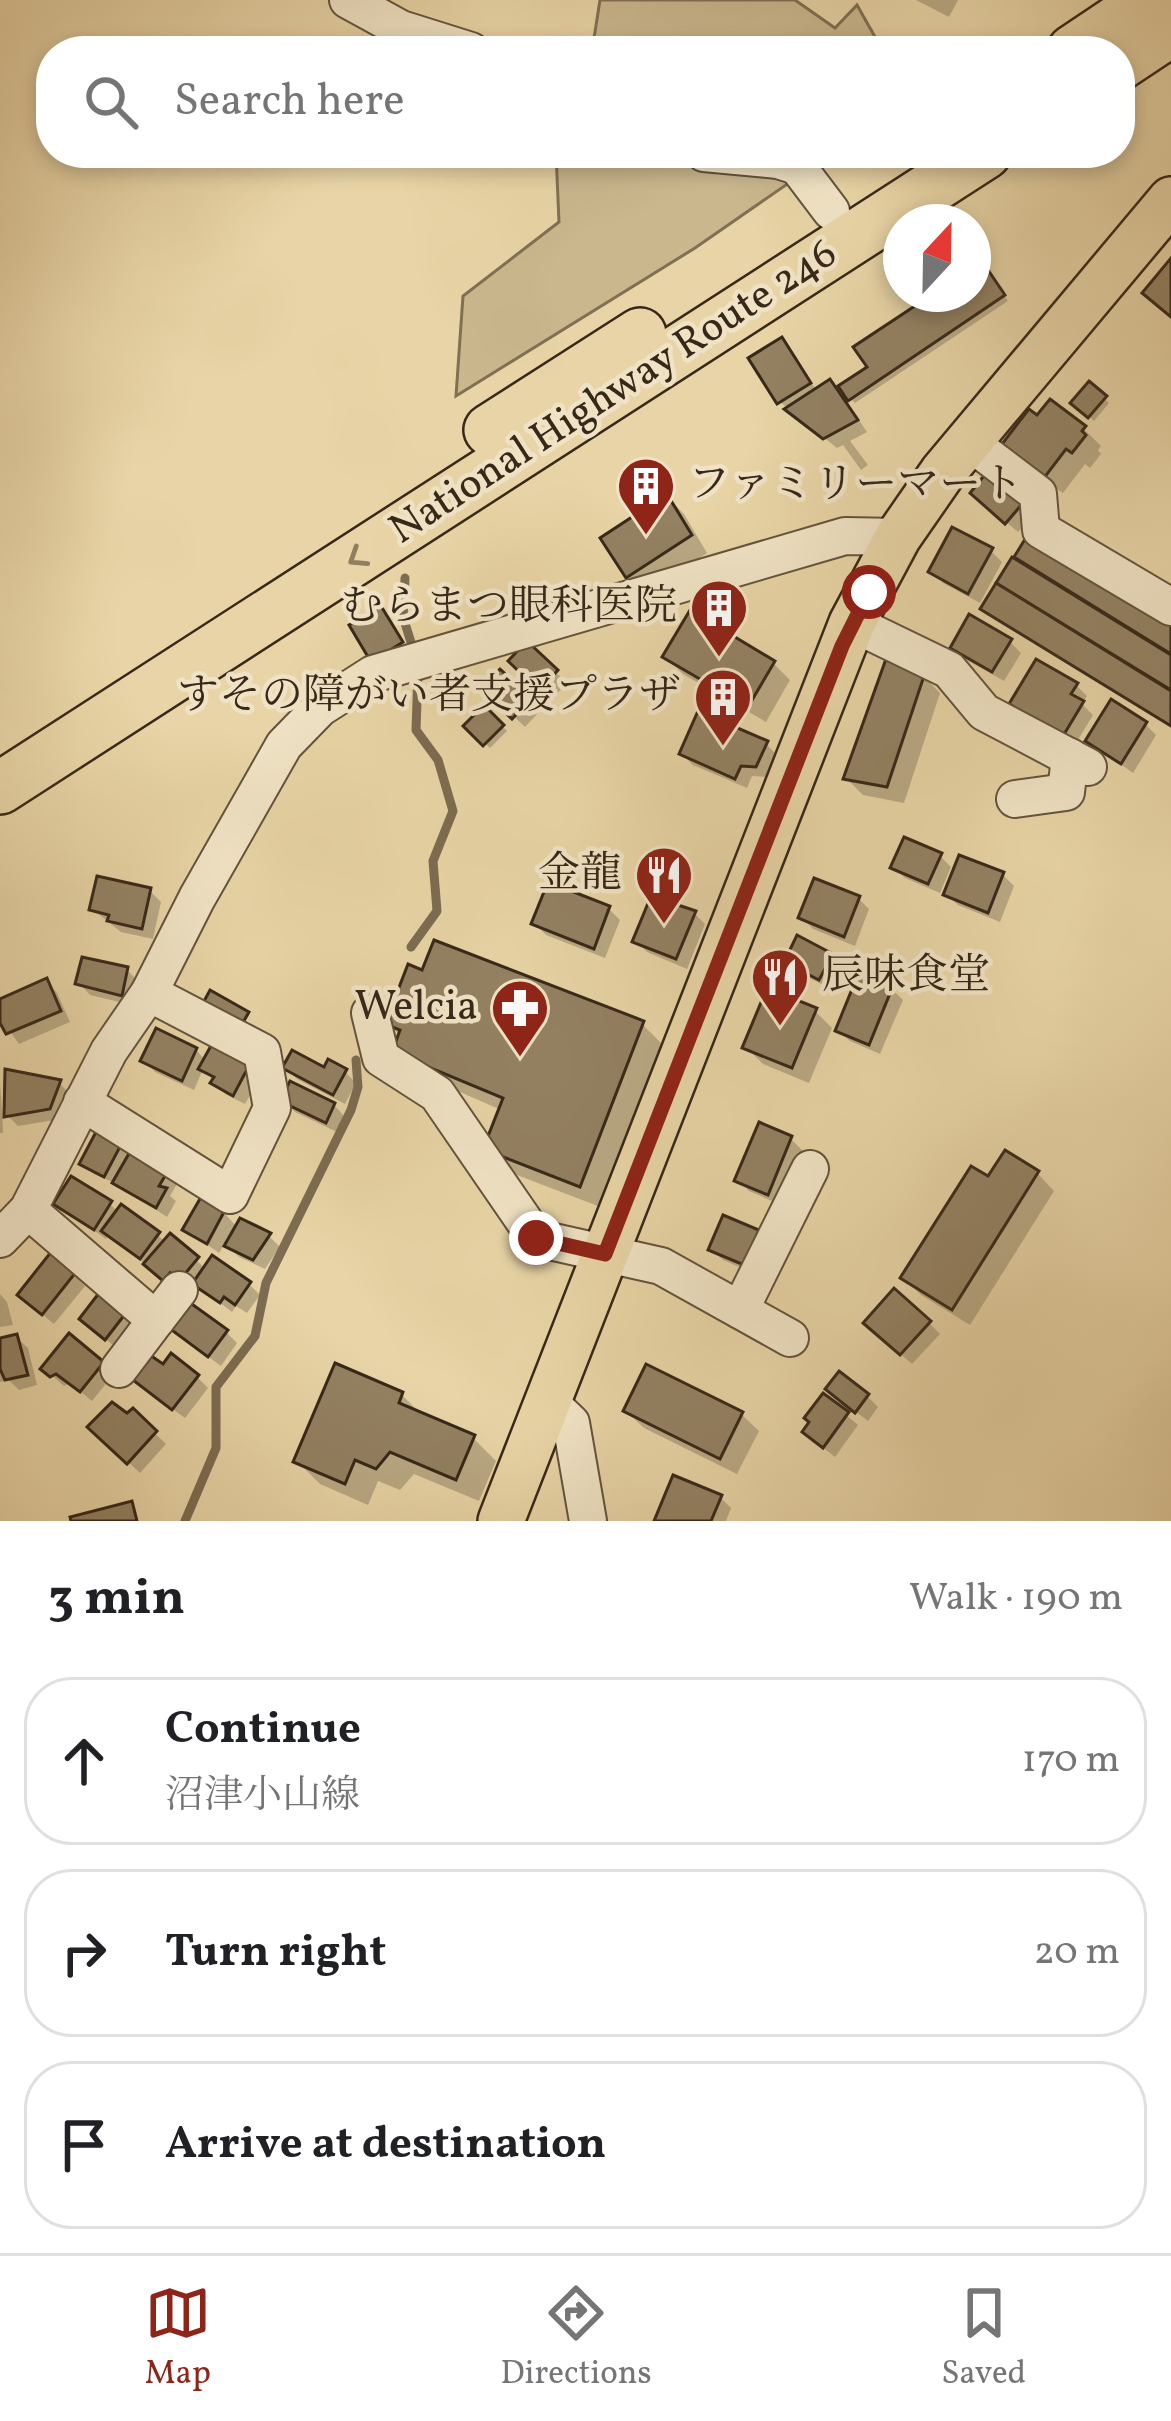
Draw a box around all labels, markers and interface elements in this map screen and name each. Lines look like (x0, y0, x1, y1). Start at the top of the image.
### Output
search box (36, 36, 1135, 168)
icon: search (78, 69, 144, 135)
text: Search here (174, 71, 405, 134)
north arrow (883, 204, 991, 312)
street label: National Highway Route 246 (379, 226, 849, 560)
building icon: ファミリーマート (615, 455, 677, 537)
place label: ファミリーマート (688, 457, 1023, 516)
one-way arrow (349, 544, 371, 566)
route start (842, 565, 896, 619)
building icon: むらまつ眼科医院 (688, 577, 750, 659)
place label: むらまつ眼科医院 (341, 579, 677, 638)
building icon: すその障がい者支援プラザ (692, 666, 754, 748)
place label: すその障がい者支援プラザ (177, 668, 681, 727)
restaurant icon: 金龍 (633, 844, 695, 926)
place label: 金龍 (538, 846, 622, 905)
restaurant icon: 辰味食堂 (749, 946, 811, 1028)
place label: 辰味食堂 (822, 948, 990, 1007)
pharmacy icon: Welcia (489, 977, 551, 1059)
place label: Welcia (354, 979, 478, 1038)
route end (509, 1211, 563, 1265)
text: 3 min (48, 1564, 185, 1635)
text: Walk · 190 m (909, 1572, 1123, 1626)
text: Continue (165, 1699, 361, 1762)
icon: ahead (51, 1728, 117, 1794)
text: 170 m (1022, 1734, 1120, 1788)
text: 沼津小山線 (165, 1770, 360, 1824)
icon: right (51, 1920, 117, 1986)
text: Turn right (165, 1922, 386, 1985)
text: 20 m (1034, 1926, 1120, 1980)
icon: arrive (51, 2112, 117, 2178)
text: Arrive at destination (165, 2114, 606, 2177)
tab: Map (145, 2280, 211, 2398)
tab: Directions (500, 2280, 652, 2398)
tab: Saved (941, 2280, 1026, 2398)

